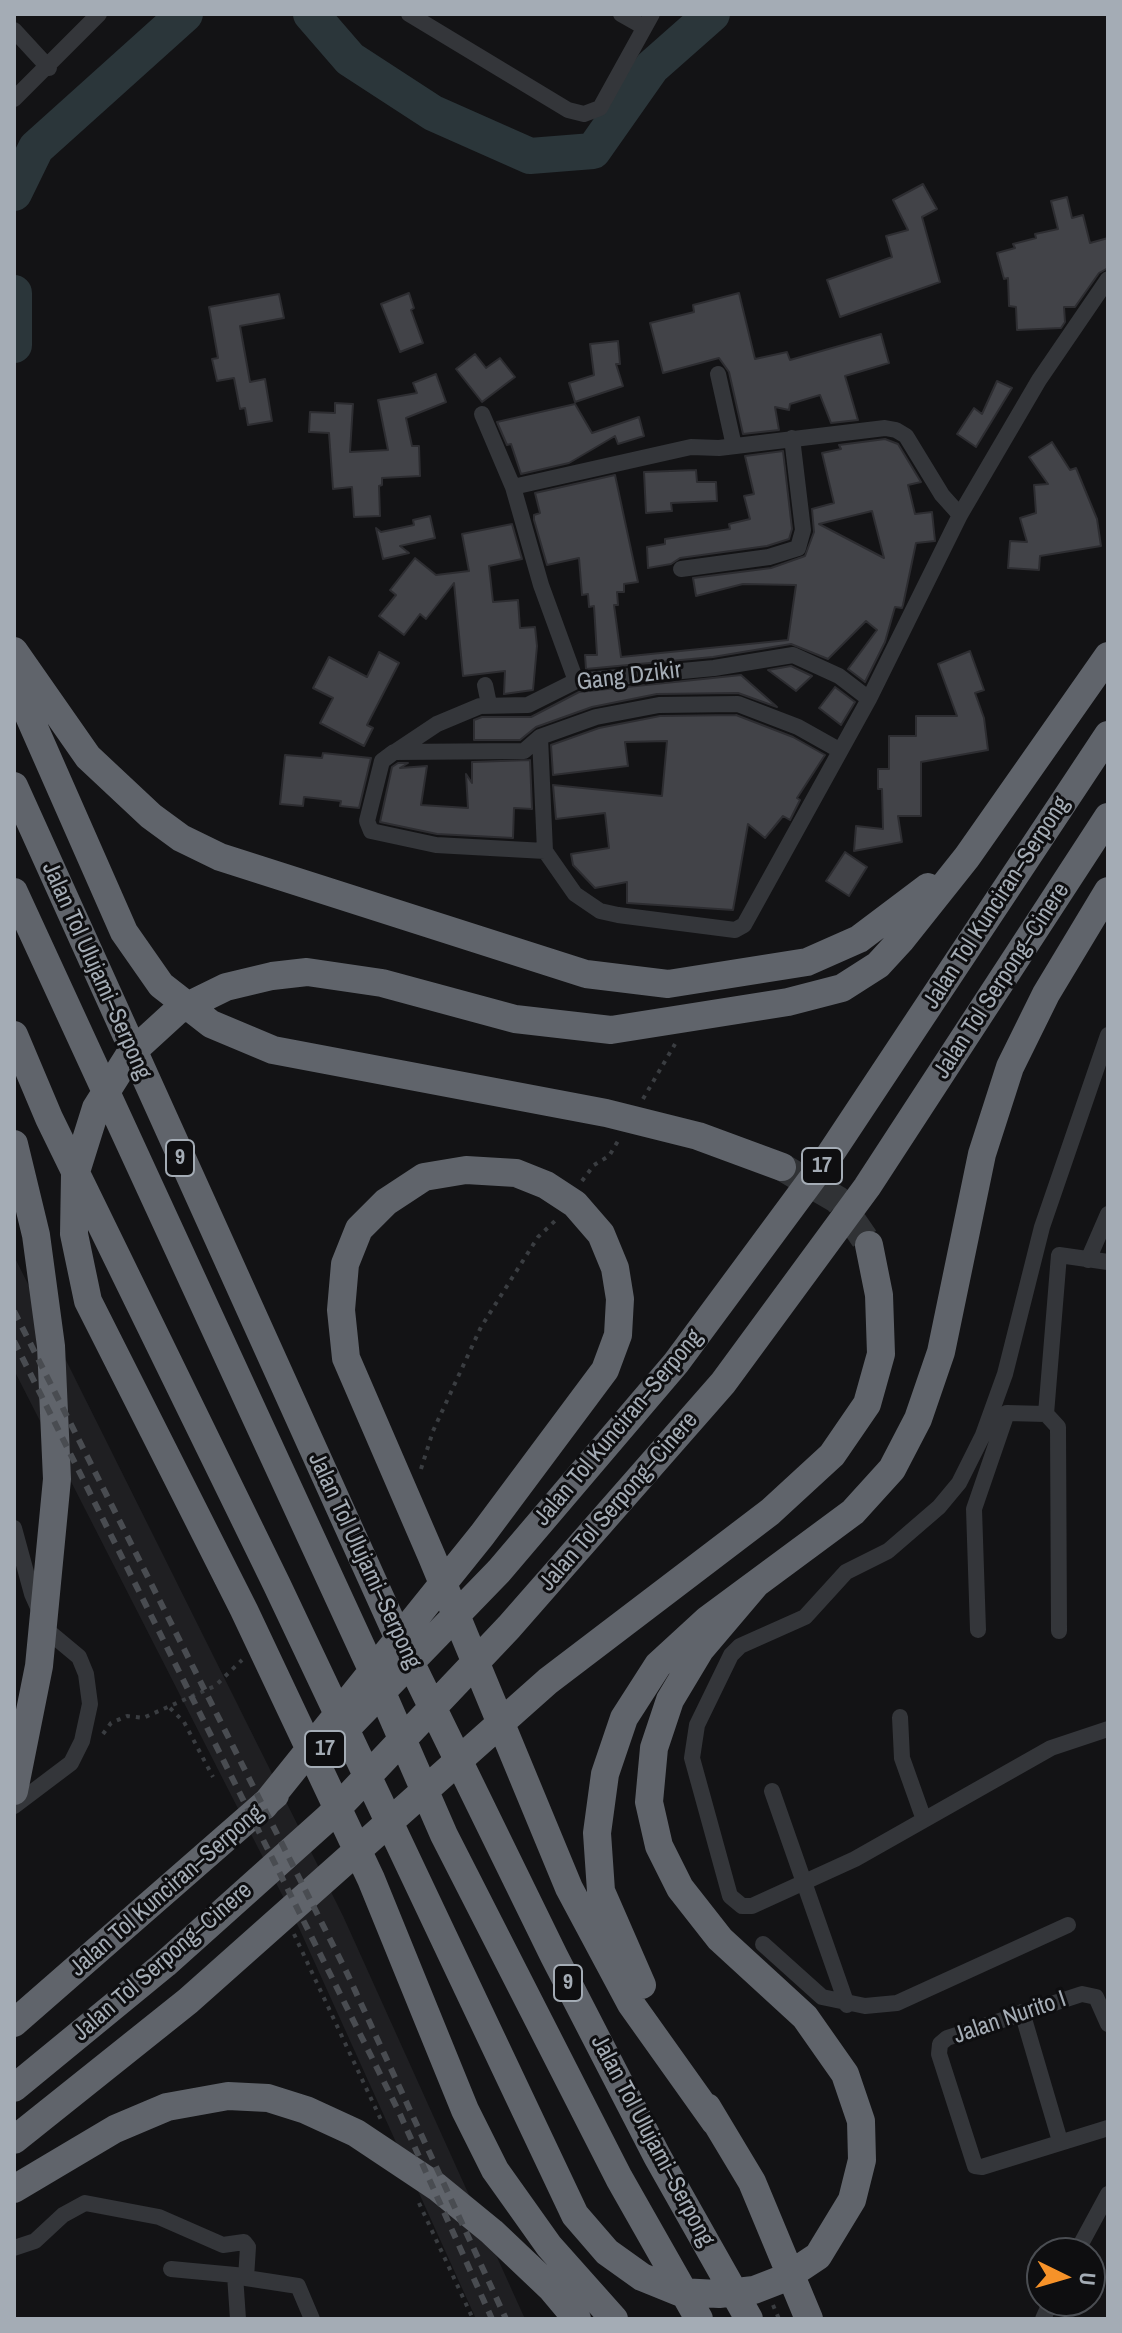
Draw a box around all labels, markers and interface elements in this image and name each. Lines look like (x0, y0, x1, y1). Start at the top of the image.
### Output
street label: Gang Dzikir (575, 656, 683, 698)
street label: Jalan Tol Kunciran–Serpong (918, 791, 1076, 1015)
street label: Jalan Tol Ulujami–Serpong (35, 858, 157, 1084)
street label: Jalan Tol Serpong–Cinere (928, 878, 1076, 1084)
road number: 9 (166, 1140, 194, 1176)
road number: 17 (802, 1148, 842, 1184)
street label: Jalan Tol Kunciran–Serpong (529, 1324, 709, 1532)
street label: Jalan Tol Serpong–Cinere (533, 1407, 705, 1597)
street label: Jalan Tol Ulujami–Serpong (301, 1448, 427, 1674)
road number: 17 (305, 1731, 345, 1767)
street label: Jalan Tol Kunciran–Serpong (64, 1799, 270, 1983)
street label: Jalan Tol Serpong–Cinere (68, 1876, 258, 2048)
road number: 9 (554, 1965, 582, 2001)
street label: Jalan Nurito I (950, 1985, 1070, 2051)
street label: Jalan Tol Ulujami–Serpong (584, 2030, 720, 2252)
north arrow (1026, 2237, 1106, 2317)
text: U (1072, 2271, 1103, 2287)

